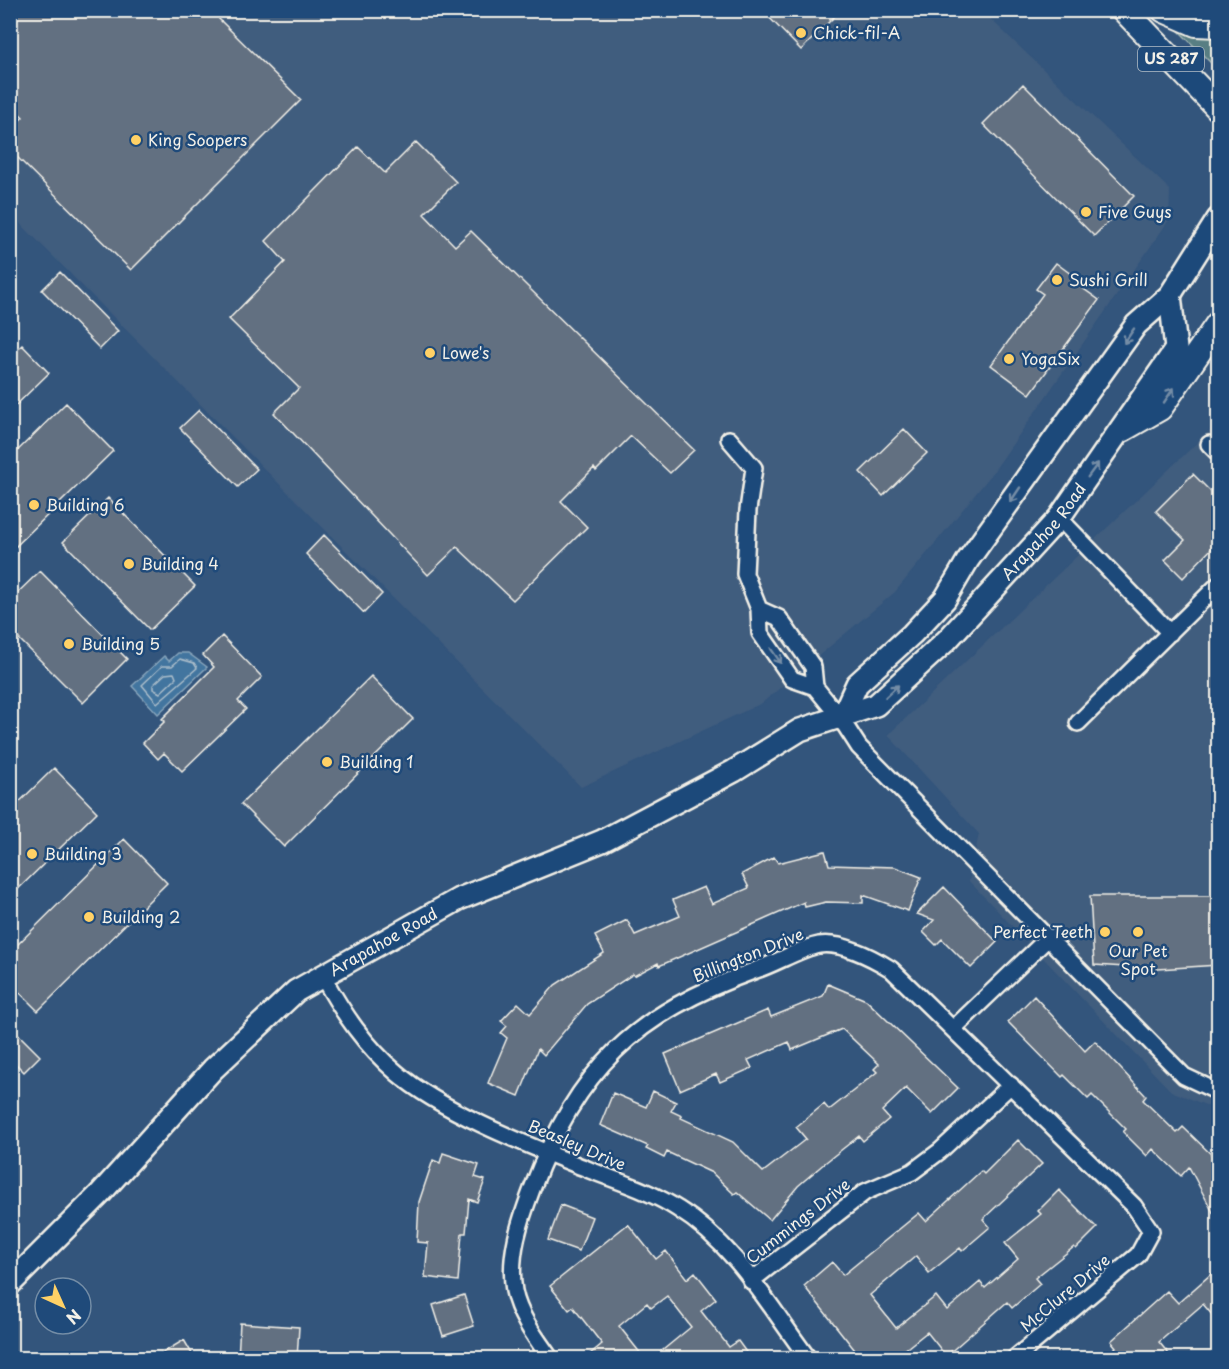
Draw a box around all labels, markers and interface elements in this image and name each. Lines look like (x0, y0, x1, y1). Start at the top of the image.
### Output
place label: Chick-fil-A (813, 20, 900, 44)
marker: Chick-fil-A (794, 26, 808, 40)
road number: US 287 (1138, 47, 1204, 71)
place label: King Soopers (148, 127, 247, 151)
marker: King Soopers (129, 133, 143, 147)
place label: Five Guys (1098, 199, 1172, 223)
marker: Five Guys (1079, 205, 1093, 219)
place label: Sushi Grill (1069, 267, 1148, 291)
marker: Sushi Grill (1050, 273, 1064, 287)
one-way arrow (1122, 327, 1134, 344)
place label: Lowe's (442, 340, 489, 364)
marker: Lowe's (423, 346, 437, 360)
place label: YogaSix (1021, 346, 1080, 370)
marker: YogaSix (1002, 352, 1016, 366)
one-way arrow (1163, 387, 1175, 403)
one-way arrow (1087, 462, 1099, 478)
street label: Arapahoe Road (995, 477, 1091, 585)
one-way arrow (1009, 486, 1021, 503)
place label: Building 6 (46, 492, 124, 516)
marker: Building 6 (27, 498, 41, 512)
place label: Building 4 (141, 551, 219, 575)
marker: Building 4 (122, 557, 136, 571)
place label: Building 5 (81, 631, 160, 655)
marker: Building 5 (62, 637, 76, 651)
one-way arrow (770, 647, 782, 664)
one-way arrow (884, 684, 899, 698)
place label: Building 1 (339, 749, 414, 773)
marker: Building 1 (320, 755, 334, 769)
place label: Building 3 (44, 841, 122, 865)
marker: Building 3 (25, 847, 39, 861)
street label: Arapahoe Road (324, 901, 441, 981)
place label: Building 2 (101, 904, 180, 928)
marker: Building 2 (82, 910, 96, 924)
place label: Perfect Teeth (993, 919, 1093, 943)
street label: Billington Drive (689, 921, 807, 987)
marker: Perfect Teeth (1098, 925, 1112, 939)
marker: Our Pet Spot (1131, 925, 1145, 939)
place label: Our Pet Spot (1109, 938, 1168, 980)
street label: Beasley Drive (525, 1113, 630, 1175)
street label: Cummings Drive (740, 1172, 855, 1269)
street label: McClure Drive (1014, 1248, 1114, 1337)
north arrow (33, 1276, 93, 1336)
text: N (61, 1304, 87, 1330)

